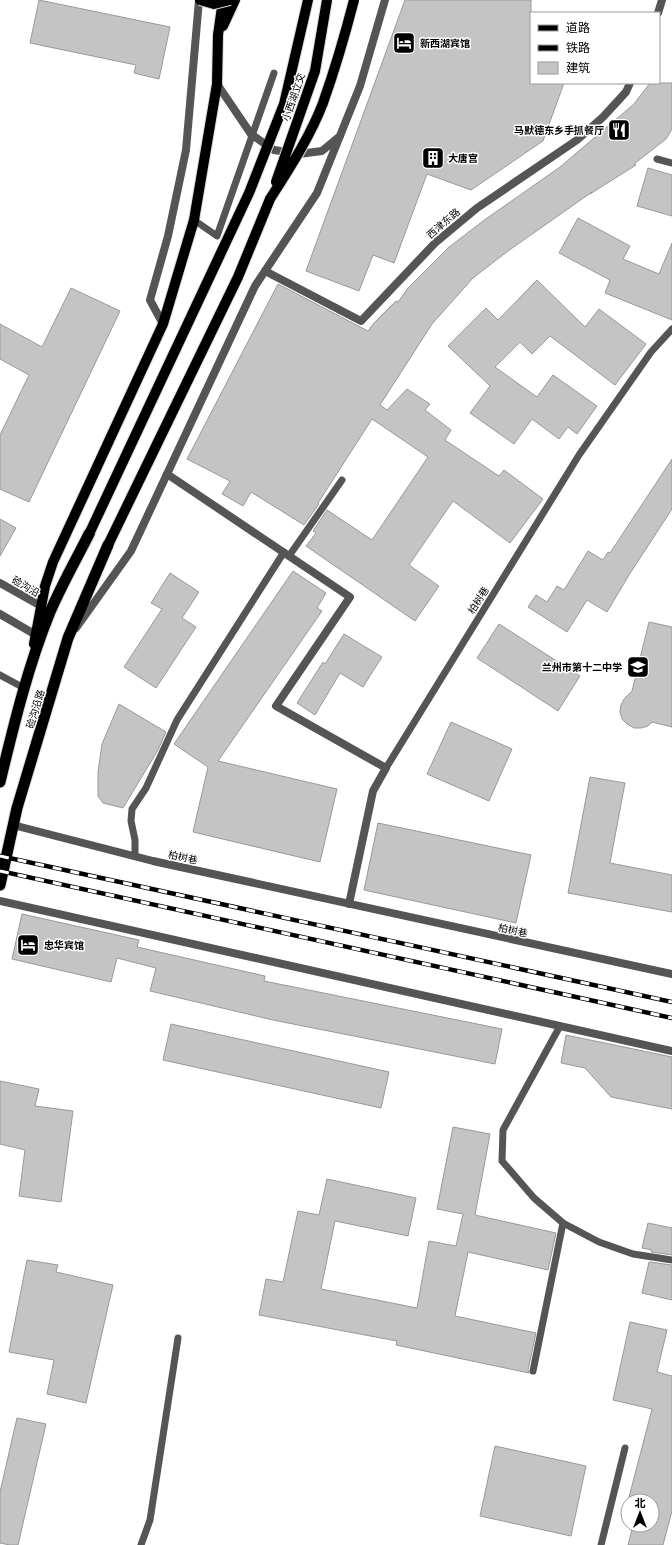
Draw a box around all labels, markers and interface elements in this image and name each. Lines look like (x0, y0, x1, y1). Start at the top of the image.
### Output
legend (530, 12, 660, 84)
text: 道路 (566, 19, 590, 36)
hotel icon: 新西湖宾馆 (391, 30, 417, 56)
place label: 新西湖宾馆 (420, 36, 470, 50)
text: 铁路 (566, 39, 590, 56)
text: 建筑 (566, 59, 590, 76)
street label: 小西湖立交 (278, 71, 308, 123)
restaurant icon: 马默德东乡手抓餐厅 (606, 117, 632, 143)
place label: 马默德东乡手抓餐厅 (514, 123, 604, 137)
building icon: 大唐宫 (420, 145, 446, 171)
place label: 大唐宫 (448, 151, 478, 165)
street label: 西津东路 (423, 205, 463, 241)
street label: 硷沟沿 (10, 572, 42, 600)
street label: 柏树巷 (464, 584, 492, 616)
school or university icon: 兰州市第十二中学 (625, 654, 651, 680)
place label: 兰州市第十二中学 (542, 660, 622, 674)
street label: 硷沟沿路 (22, 688, 48, 730)
street label: 柏树巷 (167, 847, 199, 867)
street label: 柏树巷 (497, 920, 529, 940)
hotel icon: 忠华宾馆 (15, 932, 41, 958)
place label: 忠华宾馆 (44, 938, 84, 952)
north arrow (620, 1493, 660, 1533)
text: 北 (635, 1495, 646, 1510)

